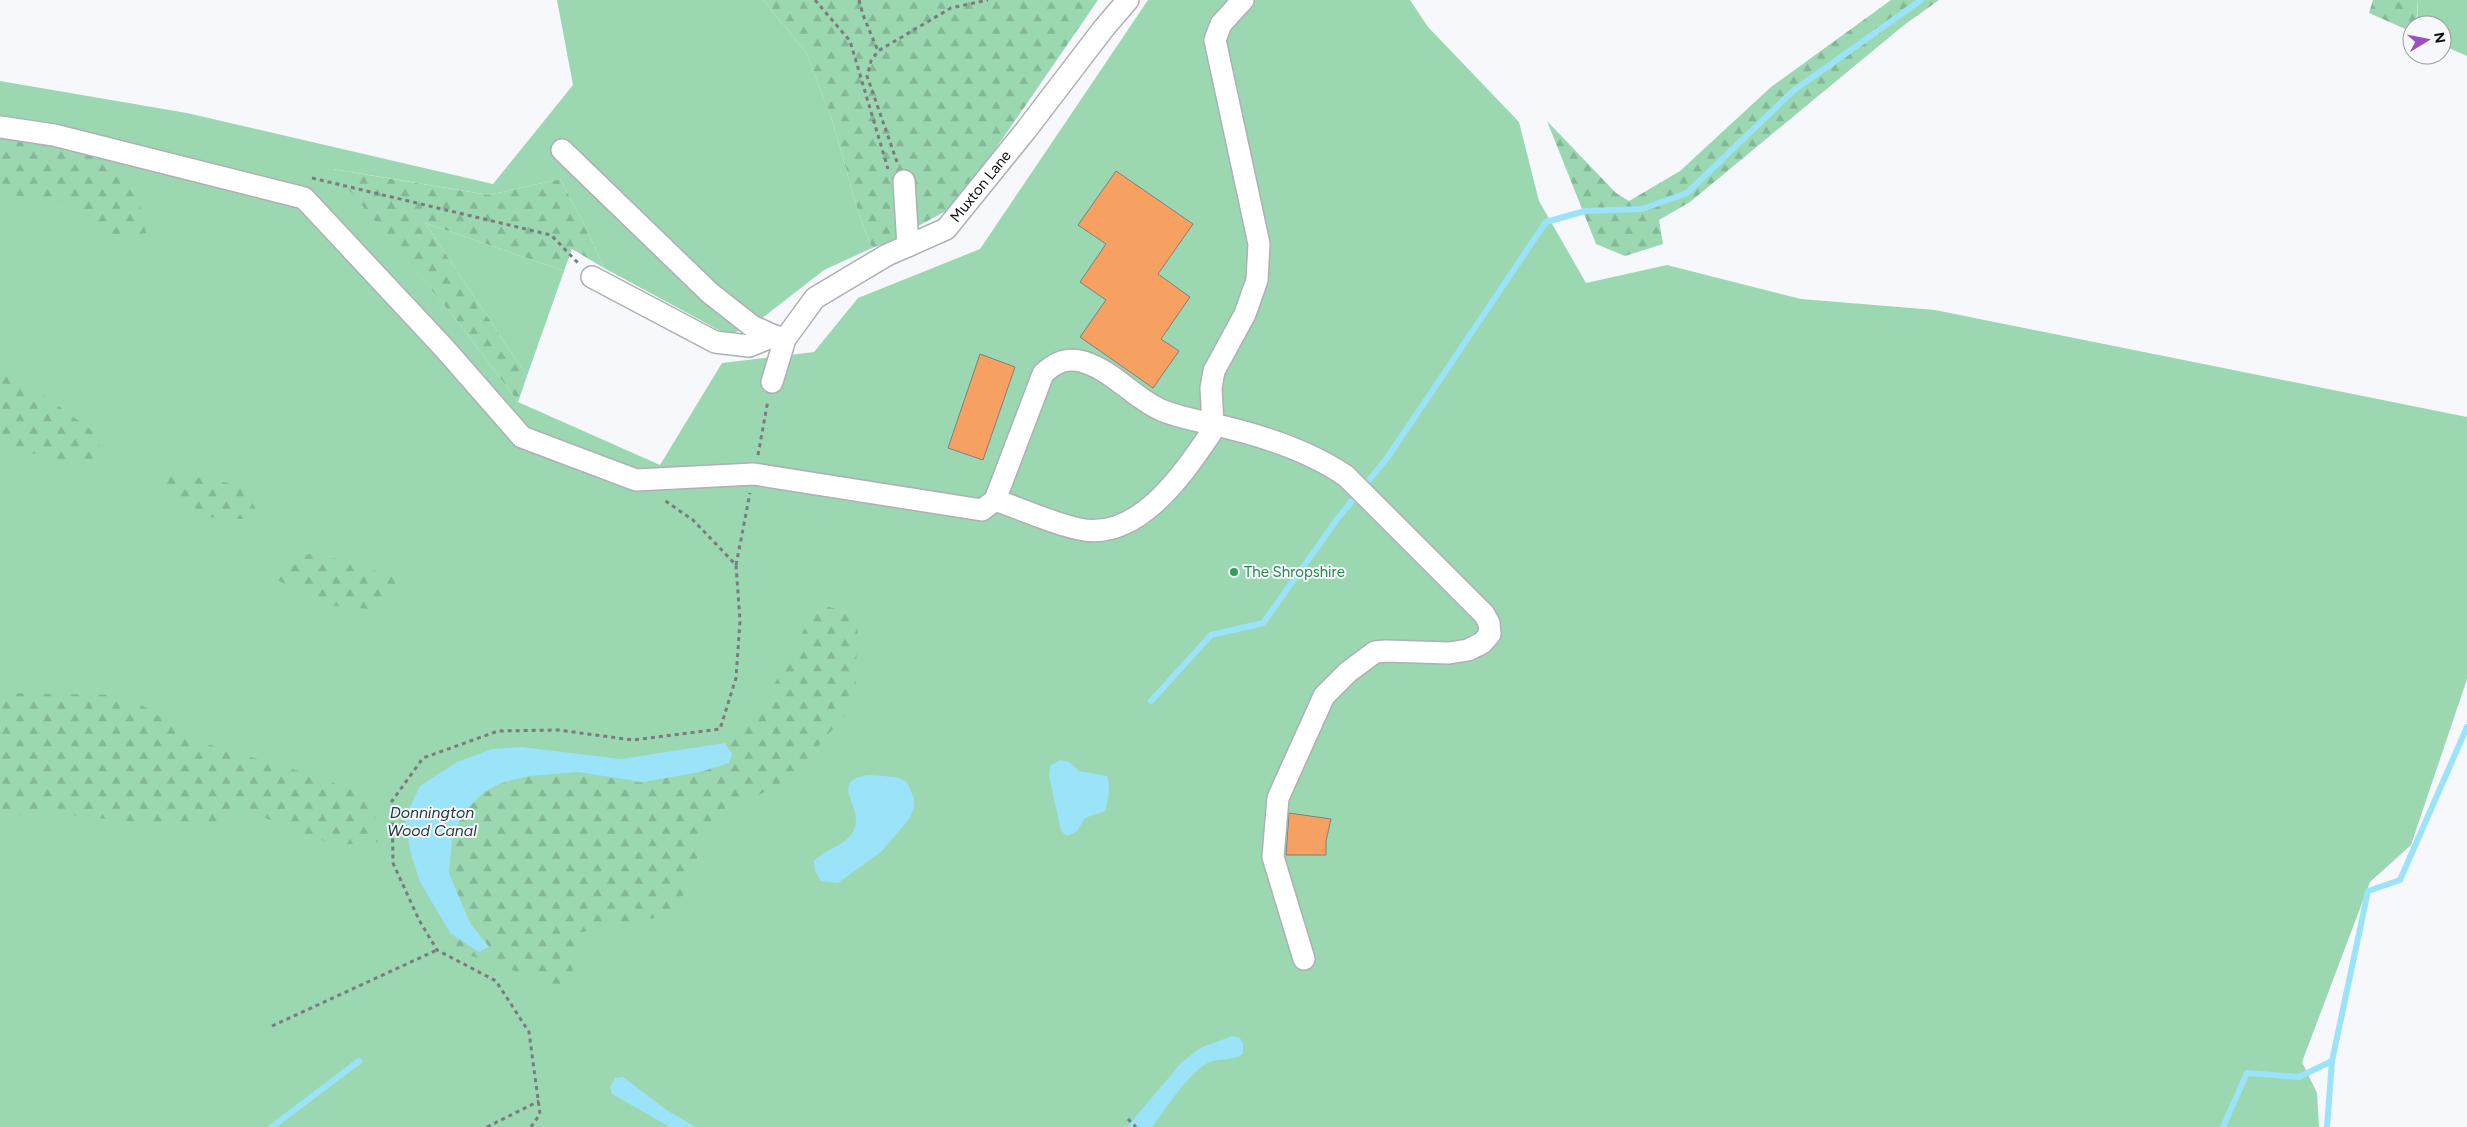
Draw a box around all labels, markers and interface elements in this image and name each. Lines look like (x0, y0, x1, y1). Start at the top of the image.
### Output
north arrow (2402, 15, 2452, 65)
text: N (2430, 31, 2449, 45)
street label: Muxton Lane (946, 147, 1015, 226)
place label: The Shropshire (1244, 563, 1345, 581)
marker: The Shropshire (1228, 566, 1240, 578)
water label: Donnington Wood Canal (387, 803, 477, 840)

